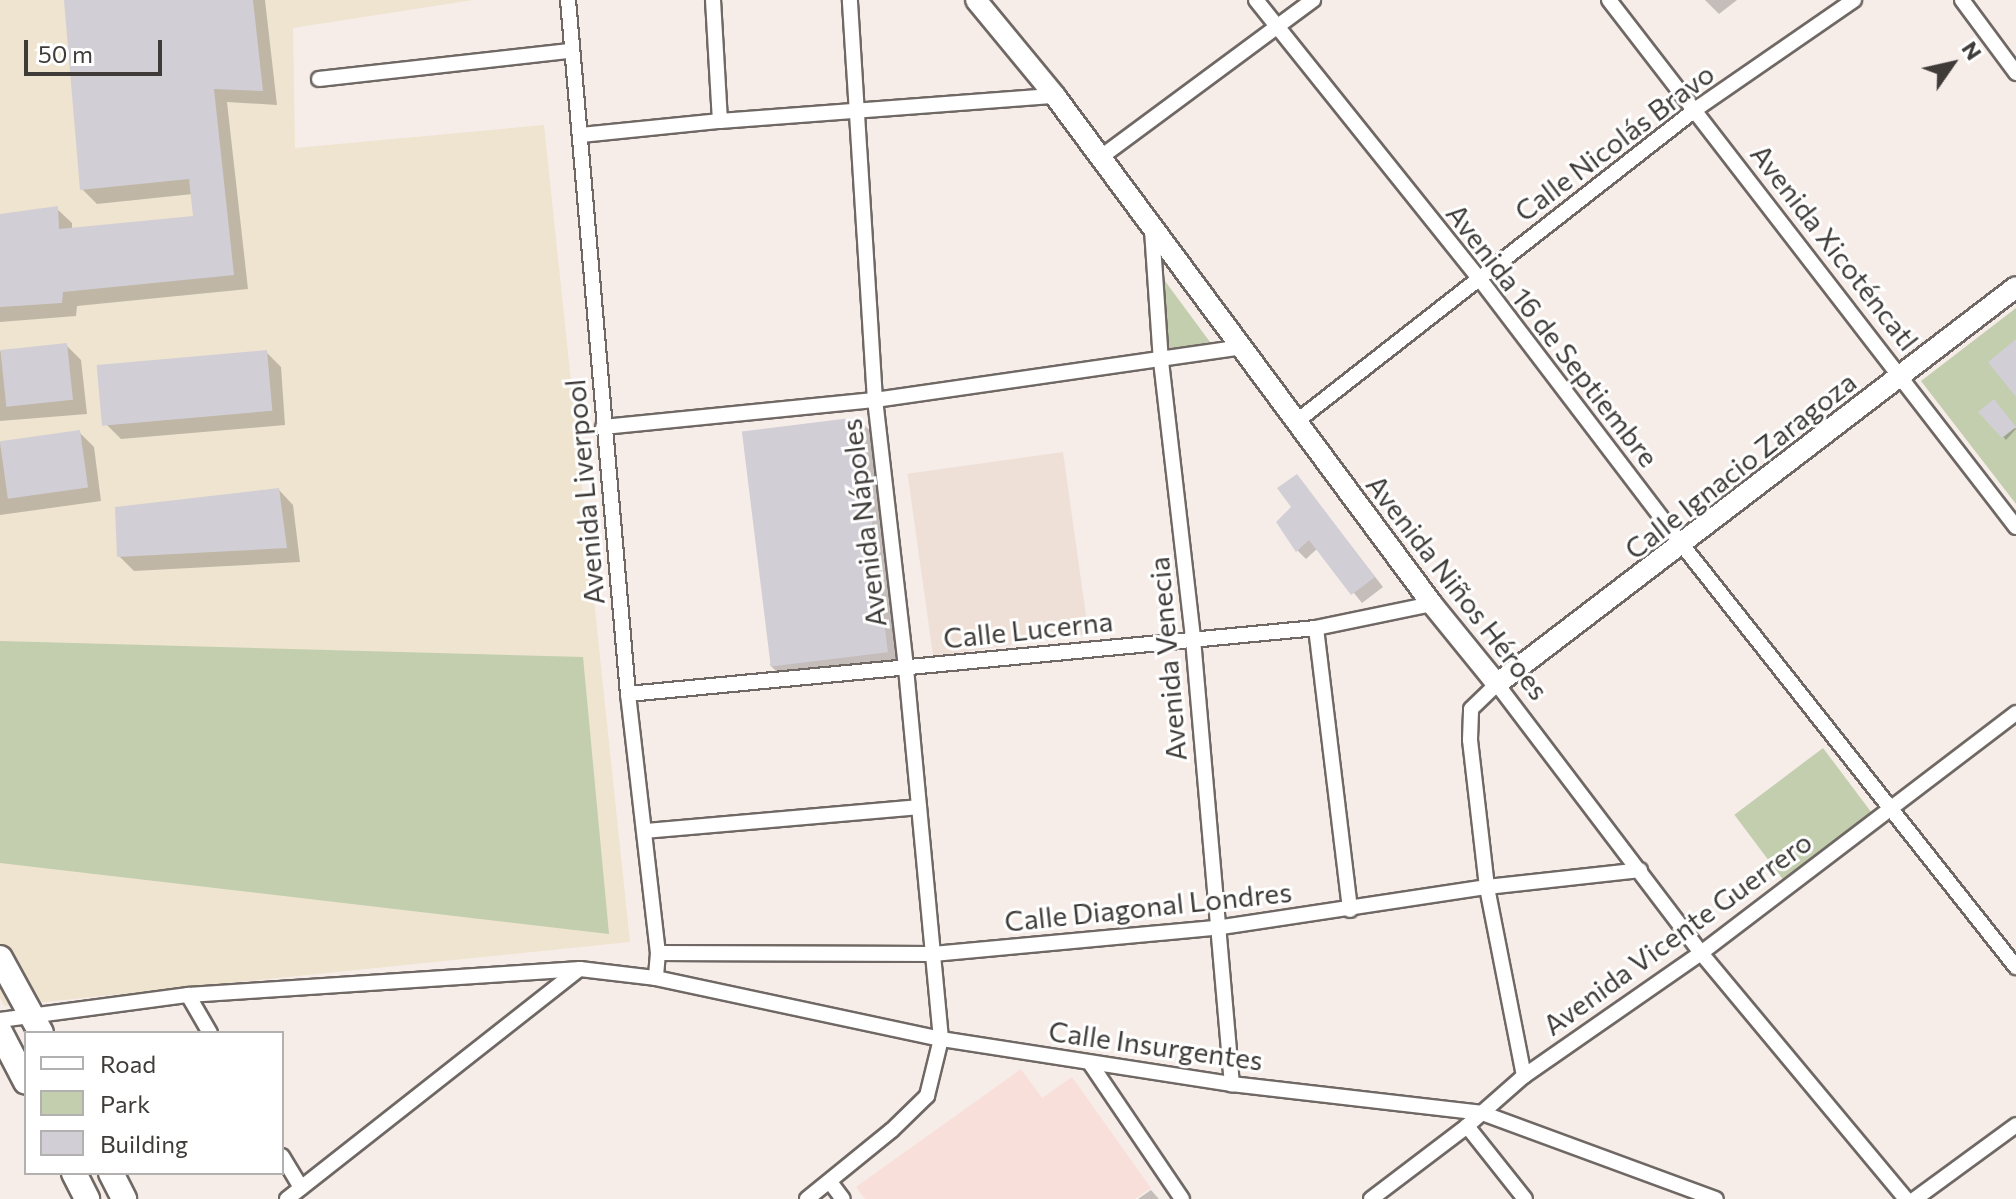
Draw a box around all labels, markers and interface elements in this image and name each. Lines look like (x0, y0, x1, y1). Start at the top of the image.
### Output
scale bar (28, 24, 166, 74)
north arrow (1912, 24, 1992, 104)
text: N (1957, 36, 1988, 65)
text: 50 m (38, 39, 93, 68)
street label: Calle Nicolás Bravo (1508, 56, 1720, 228)
street label: Avenida Xicoténcatl (1744, 137, 1926, 357)
street label: Avenida 16 de Septiembre (1440, 197, 1666, 473)
street label: Calle Ignacio Zaragoza (1618, 364, 1862, 566)
street label: Avenida Liverpool (557, 378, 611, 606)
street label: Avenida Nápoles (834, 417, 892, 629)
street label: Avenida Niños Héroes (1360, 468, 1556, 706)
street label: Avenida Venecia (1141, 556, 1193, 762)
street label: Calle Lucerna (942, 603, 1114, 655)
street label: Avenida Vicente Guerrero (1536, 824, 1818, 1042)
street label: Calle Diagonal Londres (1003, 874, 1293, 938)
street label: Calle Insurgentes (1047, 1013, 1265, 1077)
legend (24, 1031, 284, 1175)
text: Road (100, 1049, 156, 1078)
text: Park (100, 1089, 150, 1118)
text: Building (100, 1129, 188, 1158)

